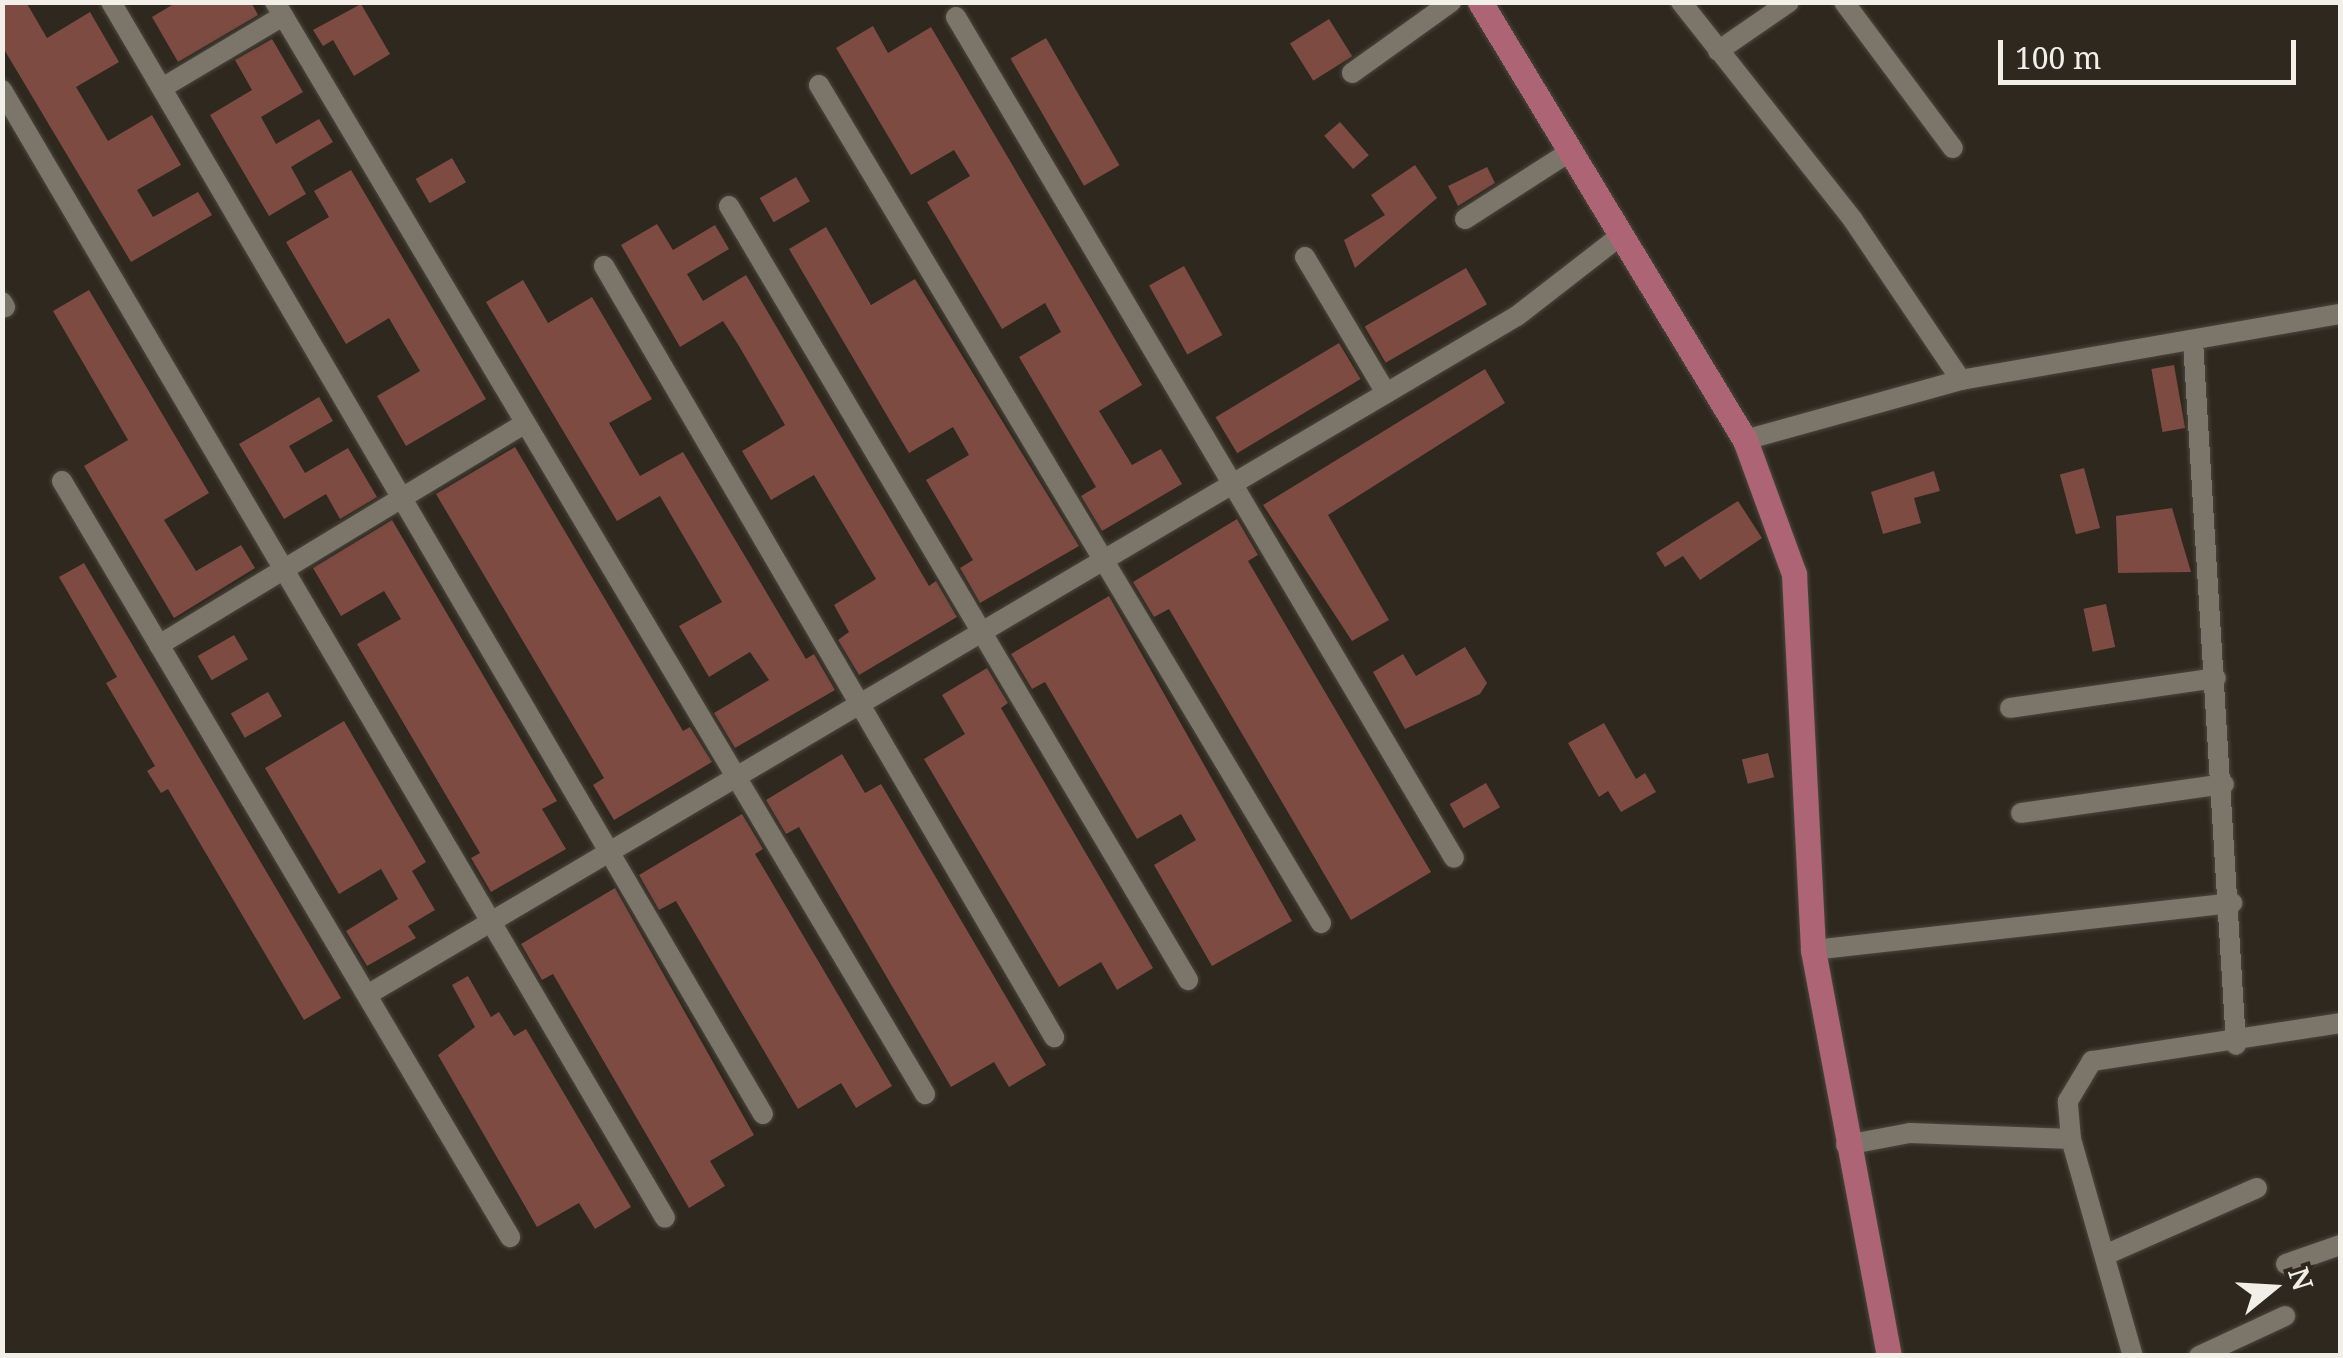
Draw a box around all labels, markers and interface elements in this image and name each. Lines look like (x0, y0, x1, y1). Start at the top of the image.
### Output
scale bar (2003, 20, 2300, 82)
text: 100 m (2015, 37, 2101, 78)
north arrow (2223, 1238, 2323, 1338)
text: N (2280, 1262, 2323, 1295)

